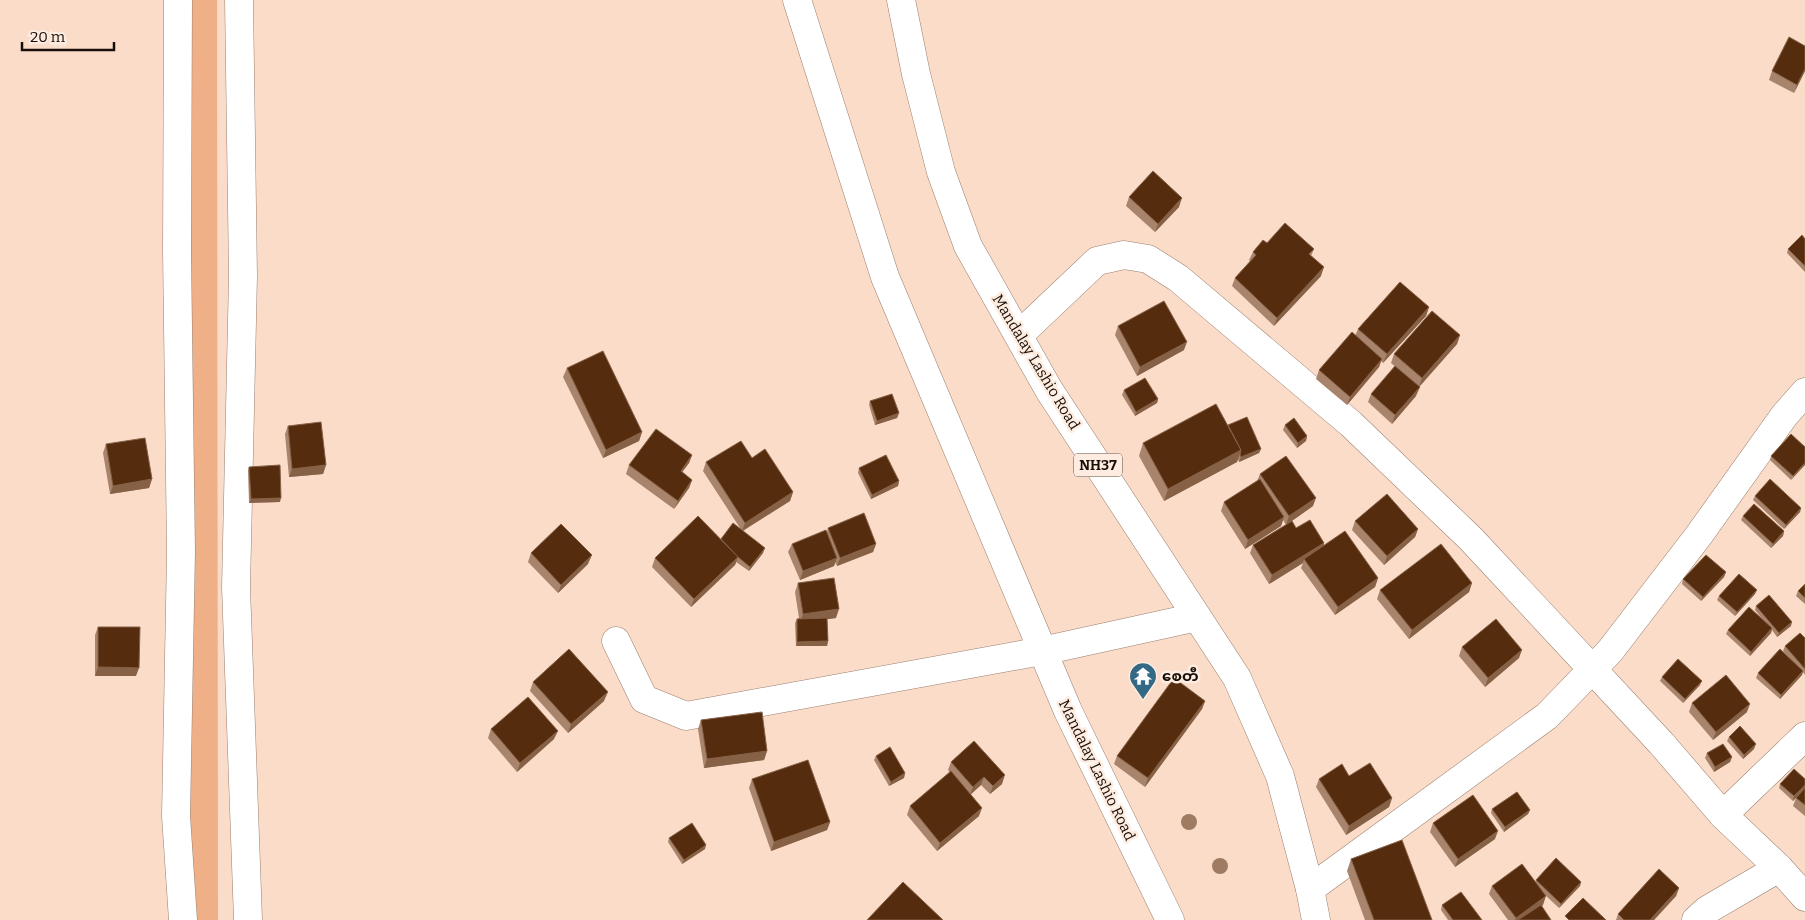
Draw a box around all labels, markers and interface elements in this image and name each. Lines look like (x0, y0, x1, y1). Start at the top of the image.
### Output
scale bar (22, 20, 115, 52)
text: 20 m (30, 28, 66, 46)
street label: Mandalay Lashio Road (988, 291, 1084, 433)
road number: NH37 (1074, 454, 1122, 476)
temple icon: စေတီ (1128, 661, 1158, 700)
place label: စေတီ (1162, 666, 1199, 685)
street label: Mandalay Lashio Road (1055, 697, 1139, 844)

